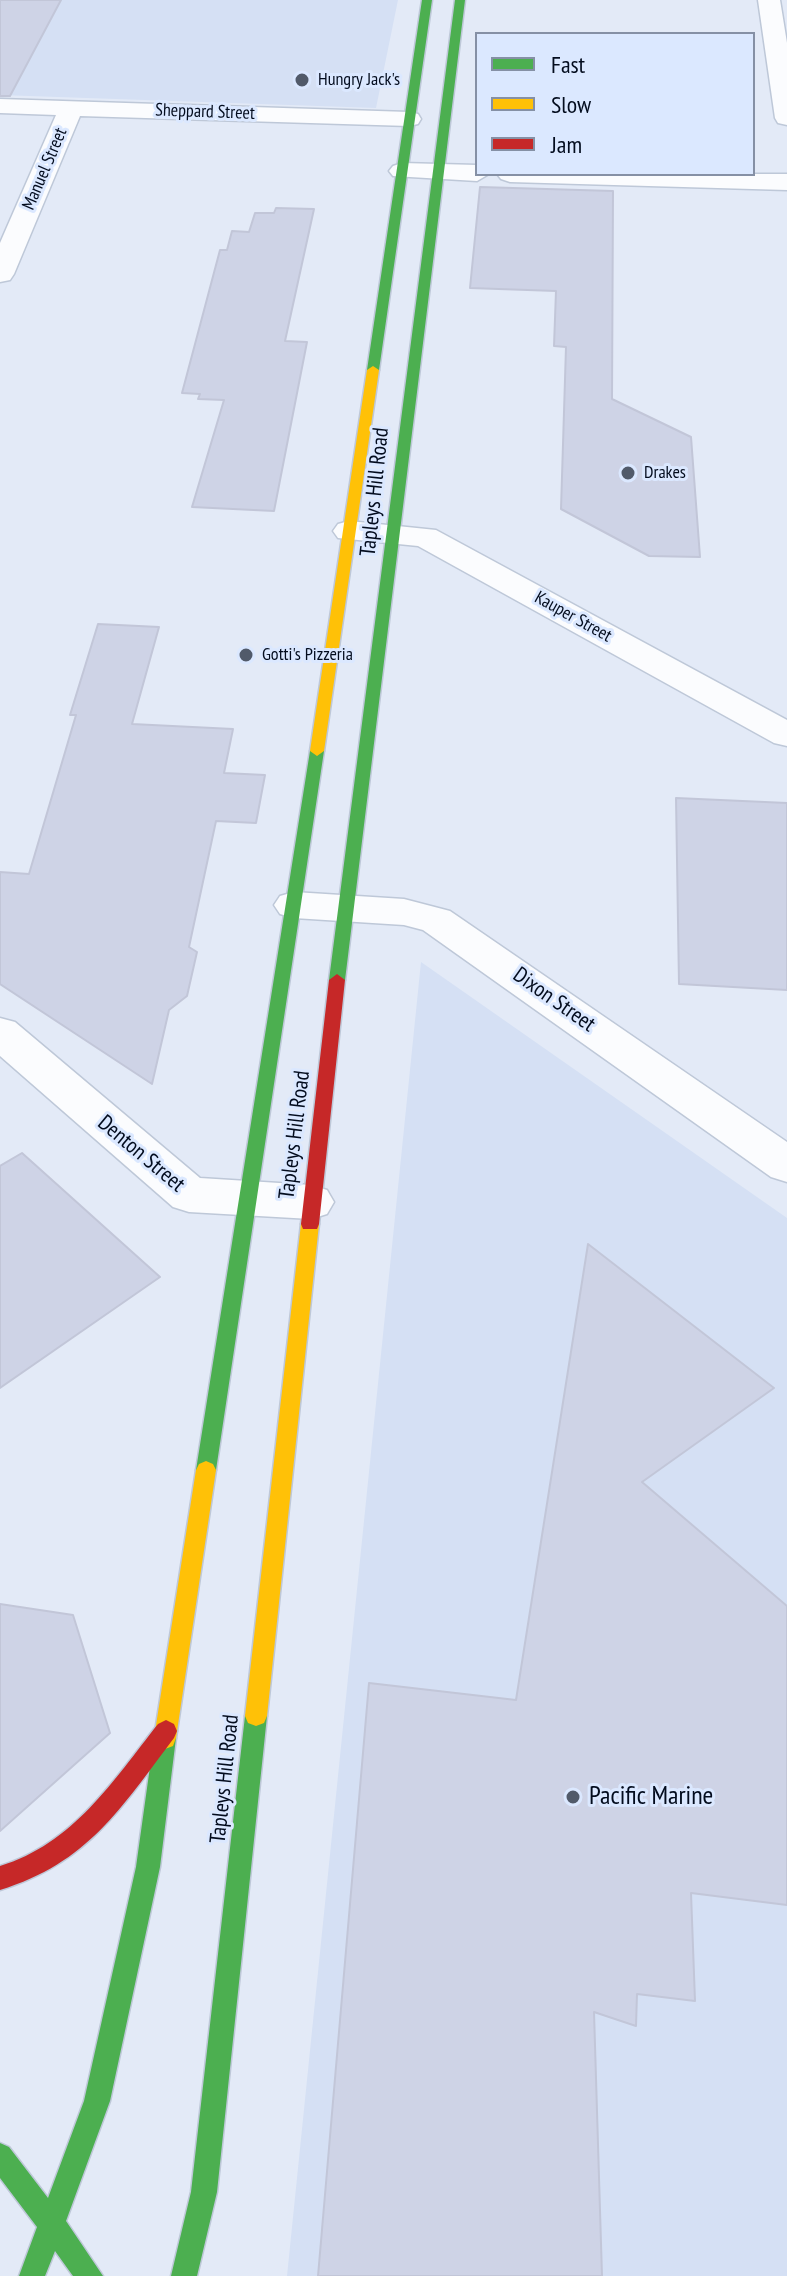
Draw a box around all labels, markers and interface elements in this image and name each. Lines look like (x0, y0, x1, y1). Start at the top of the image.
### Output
legend (475, 32, 755, 176)
text: Fast (551, 49, 585, 80)
place label: Hungry Jack's (318, 69, 400, 91)
marker: Hungry Jack's (293, 71, 311, 89)
text: Slow (551, 89, 591, 120)
street label: Sheppard Street (155, 99, 255, 125)
street label: Manuel Street (18, 125, 72, 213)
text: Jam (551, 129, 582, 160)
street label: Tapleys Hill Road (355, 426, 395, 558)
place label: Drakes (644, 462, 686, 484)
marker: Drakes (619, 464, 637, 482)
street label: Kauper Street (531, 587, 615, 647)
place label: Gotti's Pizzeria (262, 644, 353, 666)
marker: Gotti's Pizzeria (237, 646, 255, 664)
street label: Dixon Street (508, 962, 600, 1038)
street label: Tapleys Hill Road (274, 1069, 316, 1201)
street label: Denton Street (92, 1110, 190, 1198)
street label: Tapleys Hill Road (205, 1713, 245, 1845)
place label: Pacific Marine (589, 1781, 713, 1813)
marker: Pacific Marine (564, 1788, 582, 1806)

